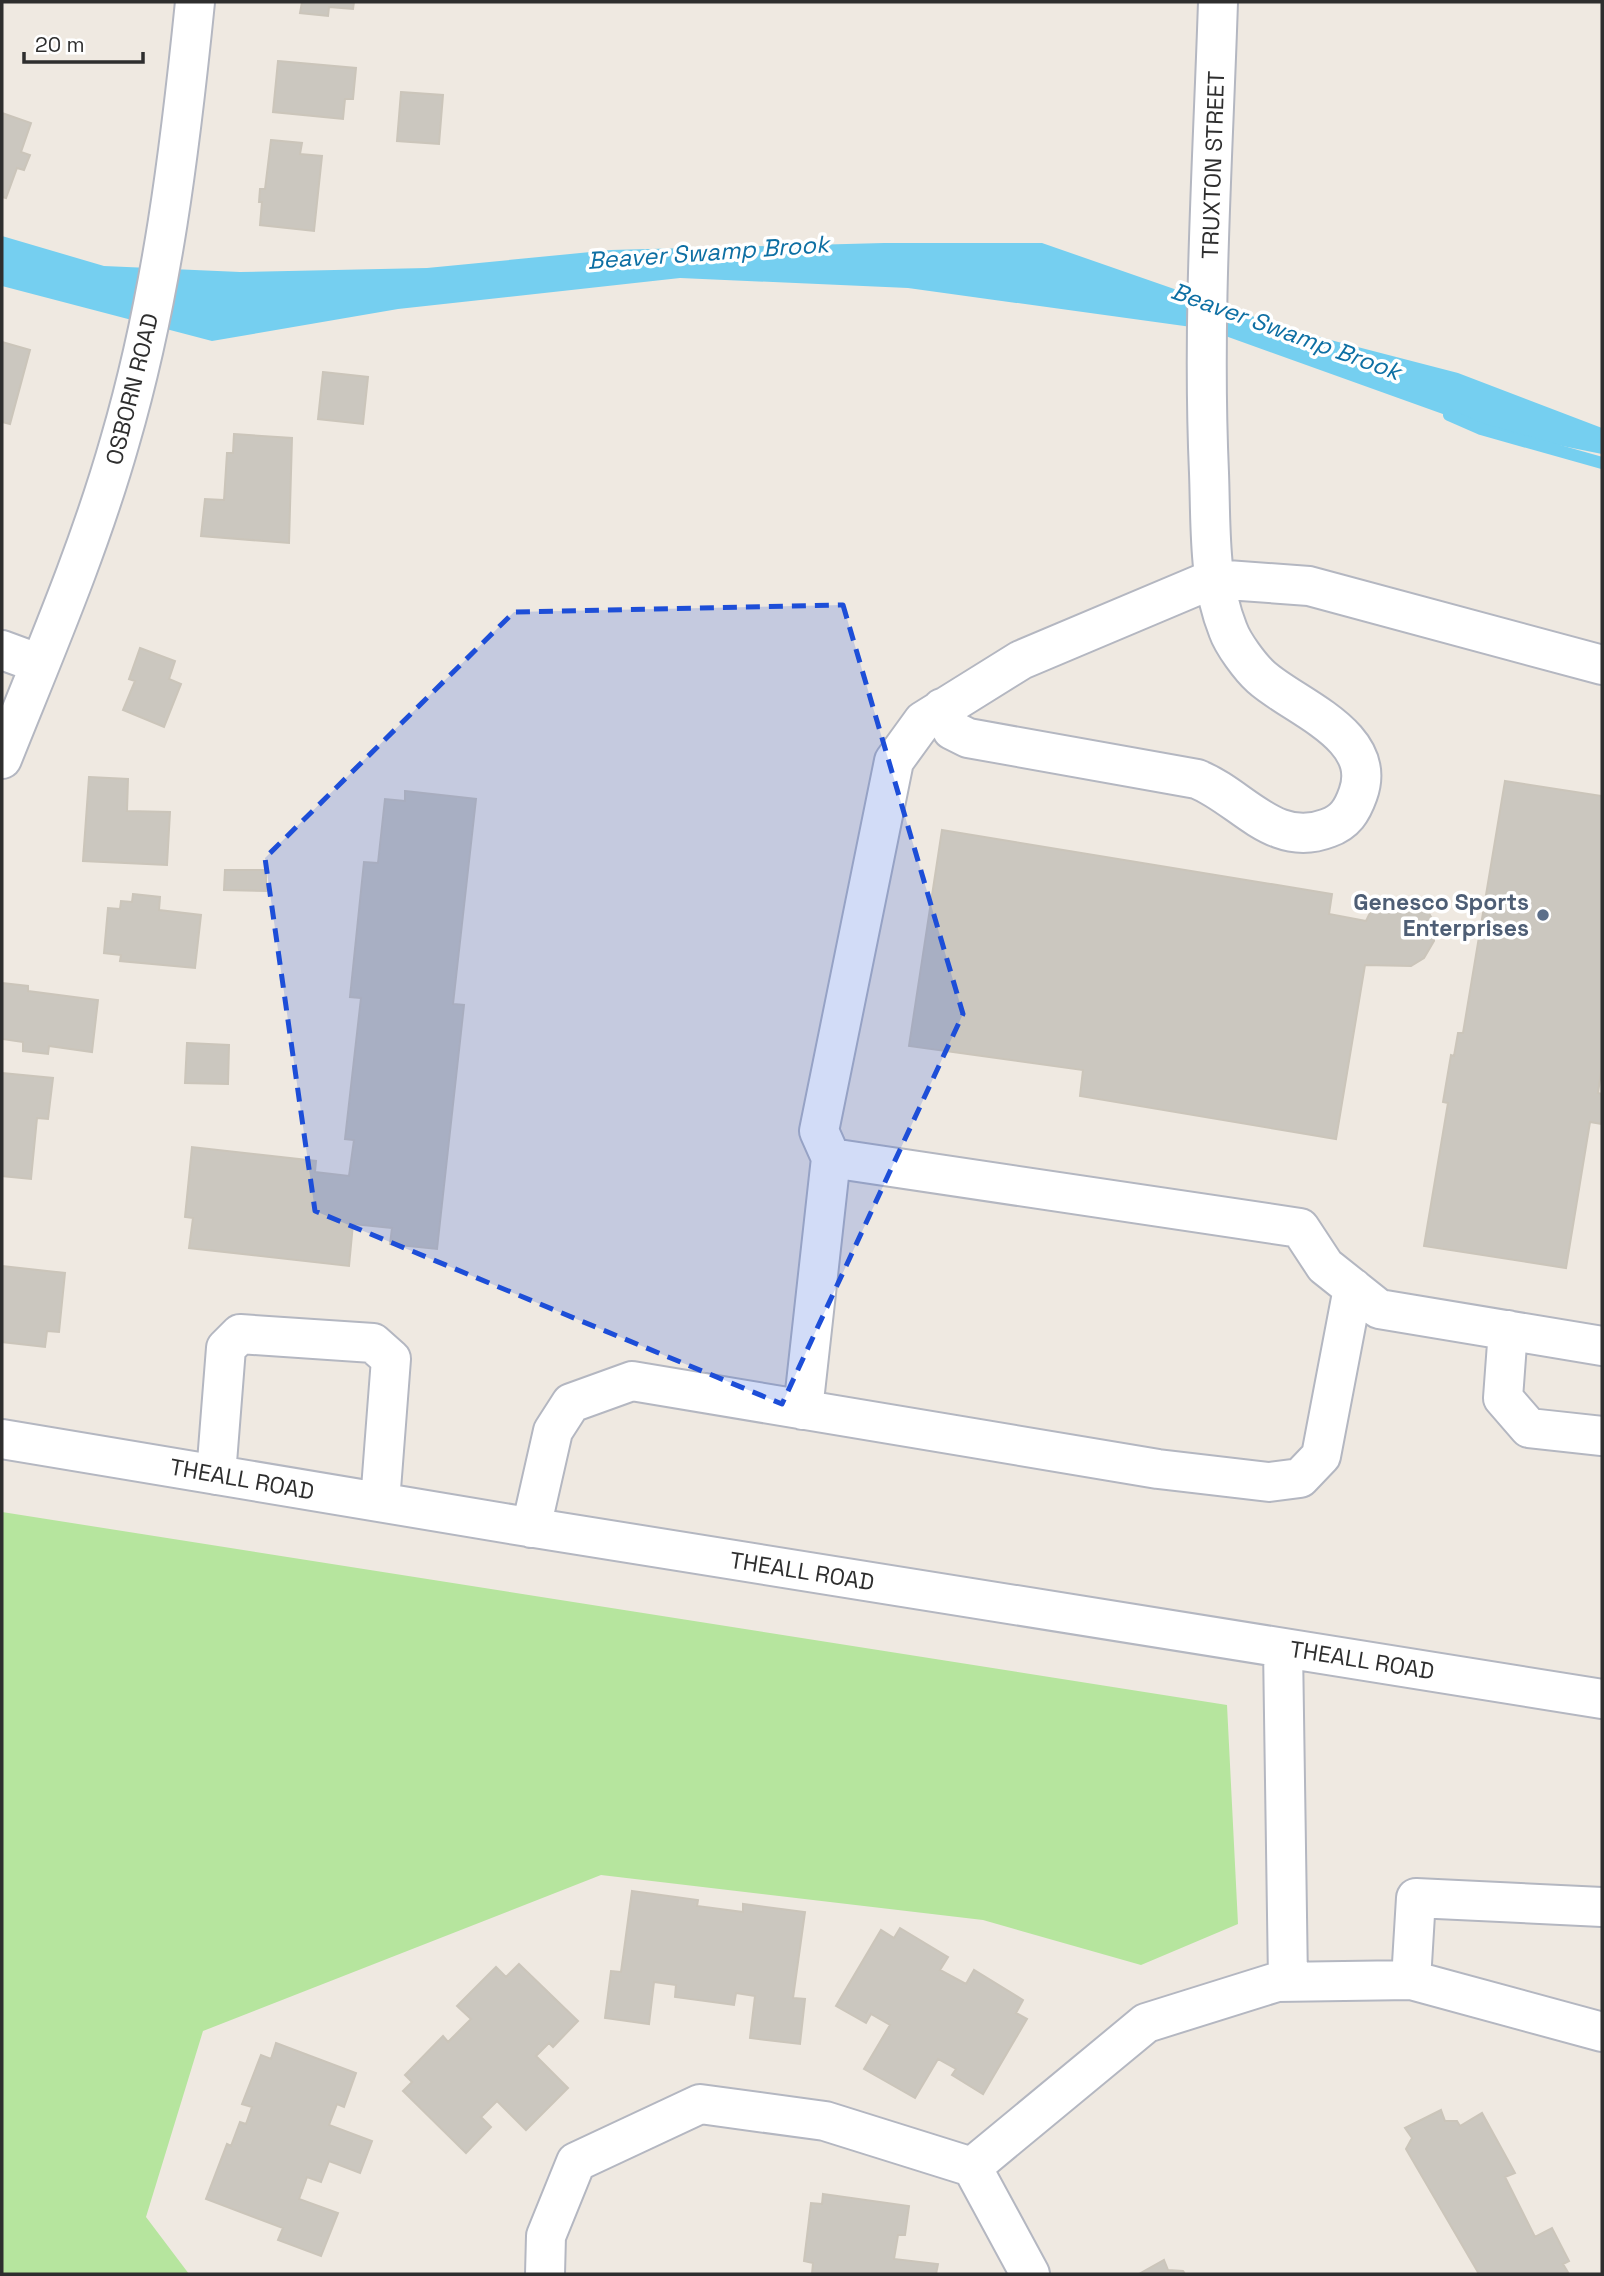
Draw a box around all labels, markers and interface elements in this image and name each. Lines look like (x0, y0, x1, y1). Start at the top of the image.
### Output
scale bar (24, 21, 144, 65)
text: 20 m (35, 31, 85, 58)
street label: TRUXTON STREET (1195, 70, 1231, 260)
water label: Beaver Swamp Brook (586, 228, 833, 276)
water label: Beaver Swamp Brook (1167, 275, 1408, 388)
street label: OSBORN ROAD (99, 310, 165, 468)
place label: Genesco Sports Enterprises (1353, 887, 1529, 943)
marker: Genesco Sports Enterprises (1535, 907, 1551, 923)
street label: THEALL ROAD (168, 1452, 316, 1506)
street label: THEALL ROAD (728, 1545, 876, 1597)
street label: THEALL ROAD (1288, 1634, 1436, 1686)

